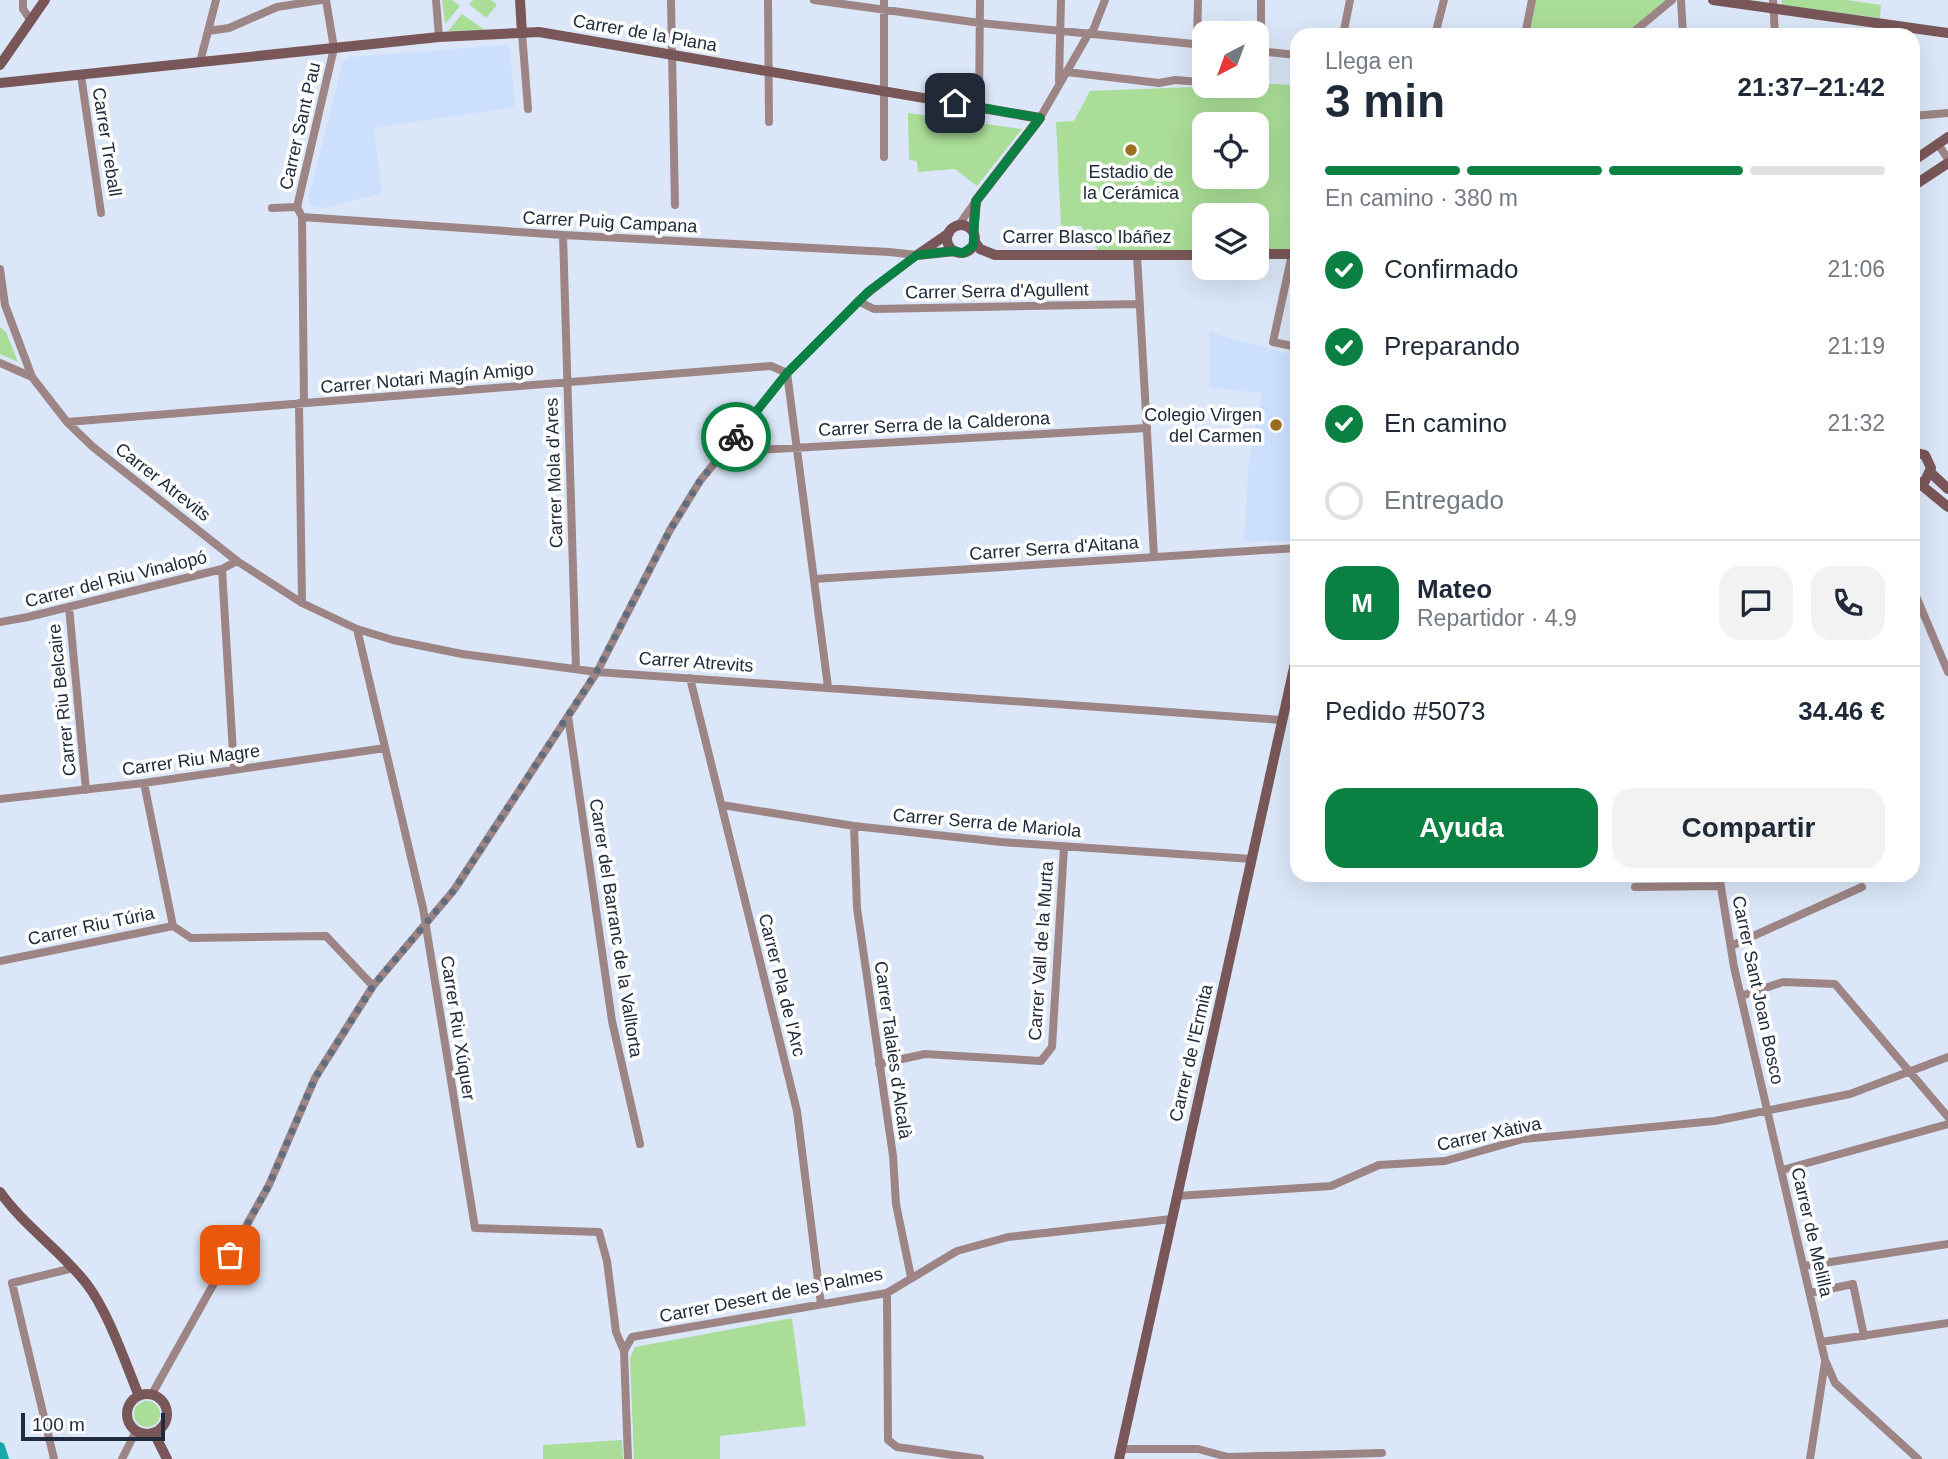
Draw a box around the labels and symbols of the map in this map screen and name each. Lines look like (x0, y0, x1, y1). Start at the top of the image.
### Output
street label: Carrer de la Plana (571, 10, 720, 56)
north arrow (1192, 21, 1269, 98)
street label: Carrer Sant Pau (276, 60, 324, 192)
pin (925, 73, 985, 133)
street label: Carrer Treball (89, 86, 125, 198)
marker: Estadio de la Cerámica (1123, 142, 1139, 158)
place label: Estadio de la Cerámica (1083, 162, 1180, 203)
street label: Carrer Puig Campana (522, 207, 699, 237)
street label: Carrer Blasco Ibáñez (1002, 227, 1172, 247)
street label: Carrer Serra d'Agullent (905, 279, 1089, 303)
street label: Carrer Notari Magín Amigo (319, 359, 535, 397)
street label: Carrer Mola d'Ares (541, 397, 567, 549)
courier (701, 402, 771, 472)
place label: Colegio Virgen del Carmen (1144, 405, 1262, 446)
street label: Carrer Serra de la Calderona (818, 408, 1051, 440)
marker: Colegio Virgen del Carmen (1268, 417, 1284, 433)
street label: Carrer Atrevits (112, 439, 214, 525)
street label: Carrer Serra d'Aitana (969, 532, 1140, 564)
street label: Carrer del Riu Vinalopó (23, 547, 209, 611)
street label: Carrer Riu Belcaire (44, 623, 80, 777)
street label: Carrer Atrevits (638, 648, 754, 676)
street label: Carrer Riu Magre (121, 740, 261, 780)
street label: Carrer del Barranc de la Valltorta (586, 797, 647, 1060)
street label: Carrer Serra de Mariola (892, 805, 1083, 841)
street label: Carrer Vall de la Murta (1025, 860, 1057, 1041)
street label: Carrer Sant Joan Bosco (1728, 894, 1788, 1086)
street label: Carrer Riu Túria (26, 903, 157, 949)
street label: Carrer Pla de l'Arc (755, 912, 809, 1058)
street label: Carrer Riu Xúquer (437, 954, 479, 1102)
street label: Carrer Talaies d'Alcalà (871, 960, 916, 1141)
street label: Carrer de l'Ermita (1165, 981, 1217, 1124)
street label: Carrer Xàtiva (1435, 1113, 1544, 1155)
street label: Carrer de Melilla (1787, 1165, 1837, 1300)
pin (200, 1225, 260, 1285)
street label: Carrer Desert de les Palmes (658, 1264, 884, 1326)
scale bar (21, 1410, 164, 1442)

